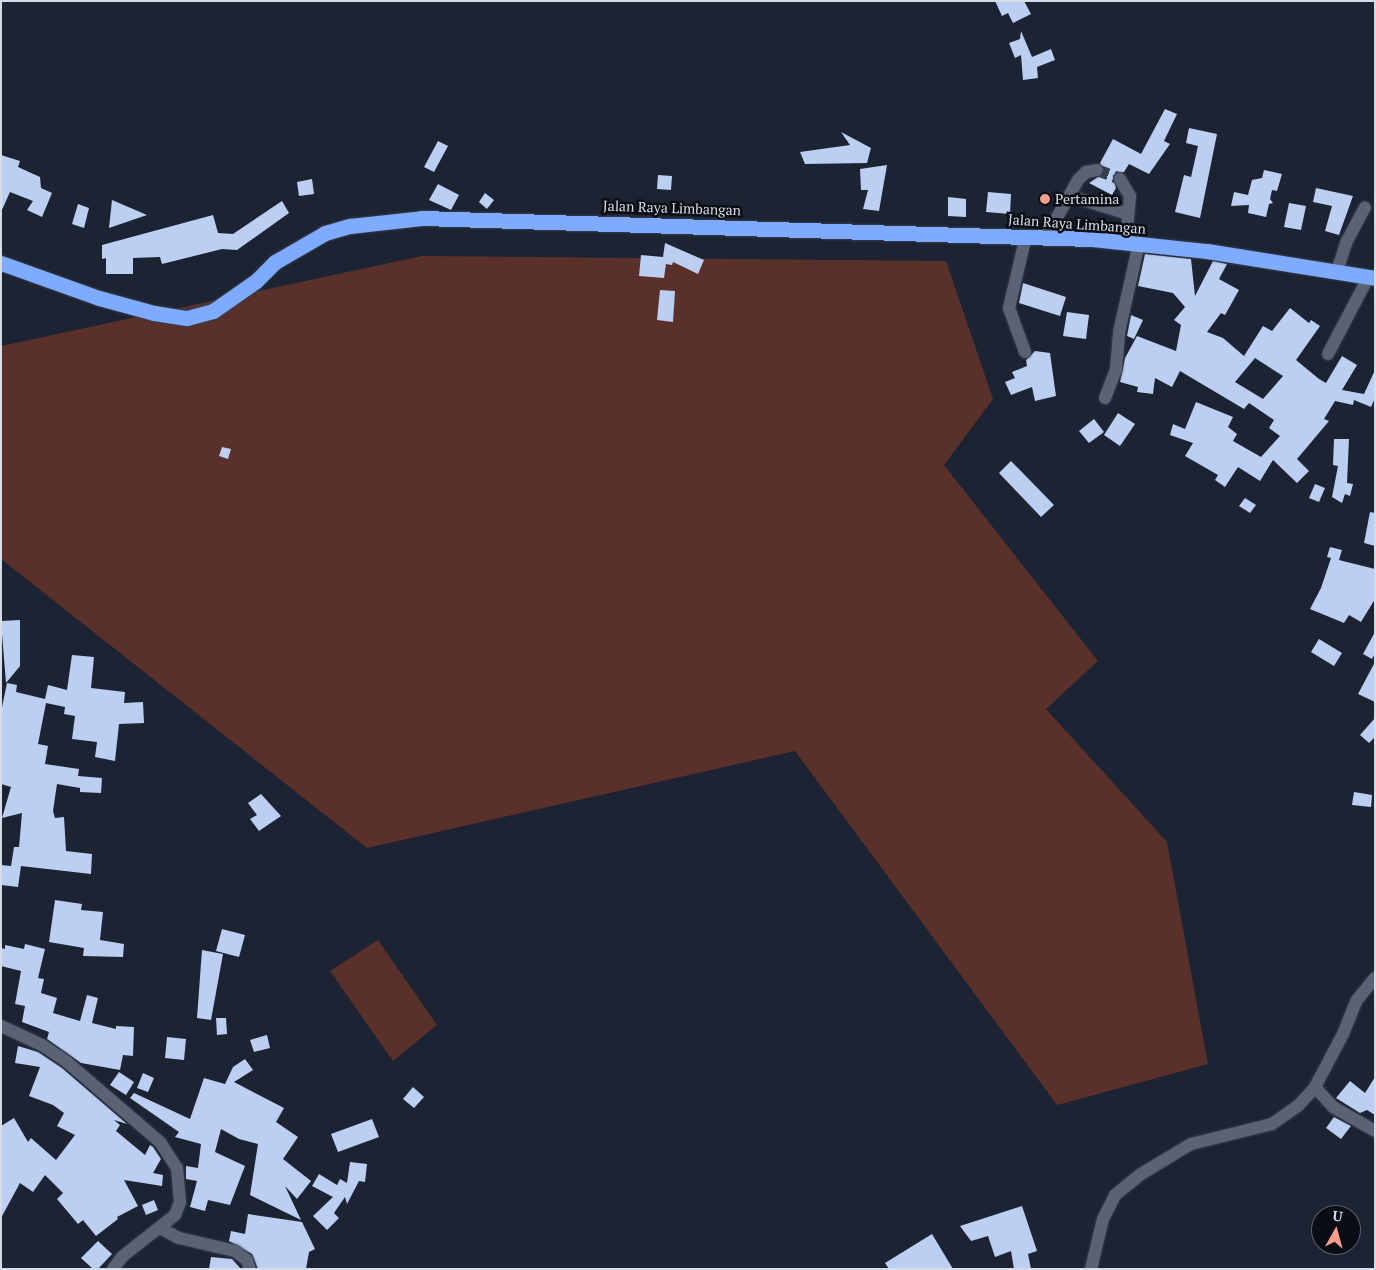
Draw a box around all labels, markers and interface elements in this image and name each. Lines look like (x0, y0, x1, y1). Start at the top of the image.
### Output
place label: Pertamina (1055, 191, 1119, 207)
marker: Pertamina (1039, 193, 1051, 205)
street label: Jalan Raya Limbangan (603, 197, 741, 219)
street label: Jalan Raya Limbangan (1008, 211, 1146, 237)
north arrow (1311, 1205, 1361, 1255)
text: U (1332, 1206, 1344, 1226)

